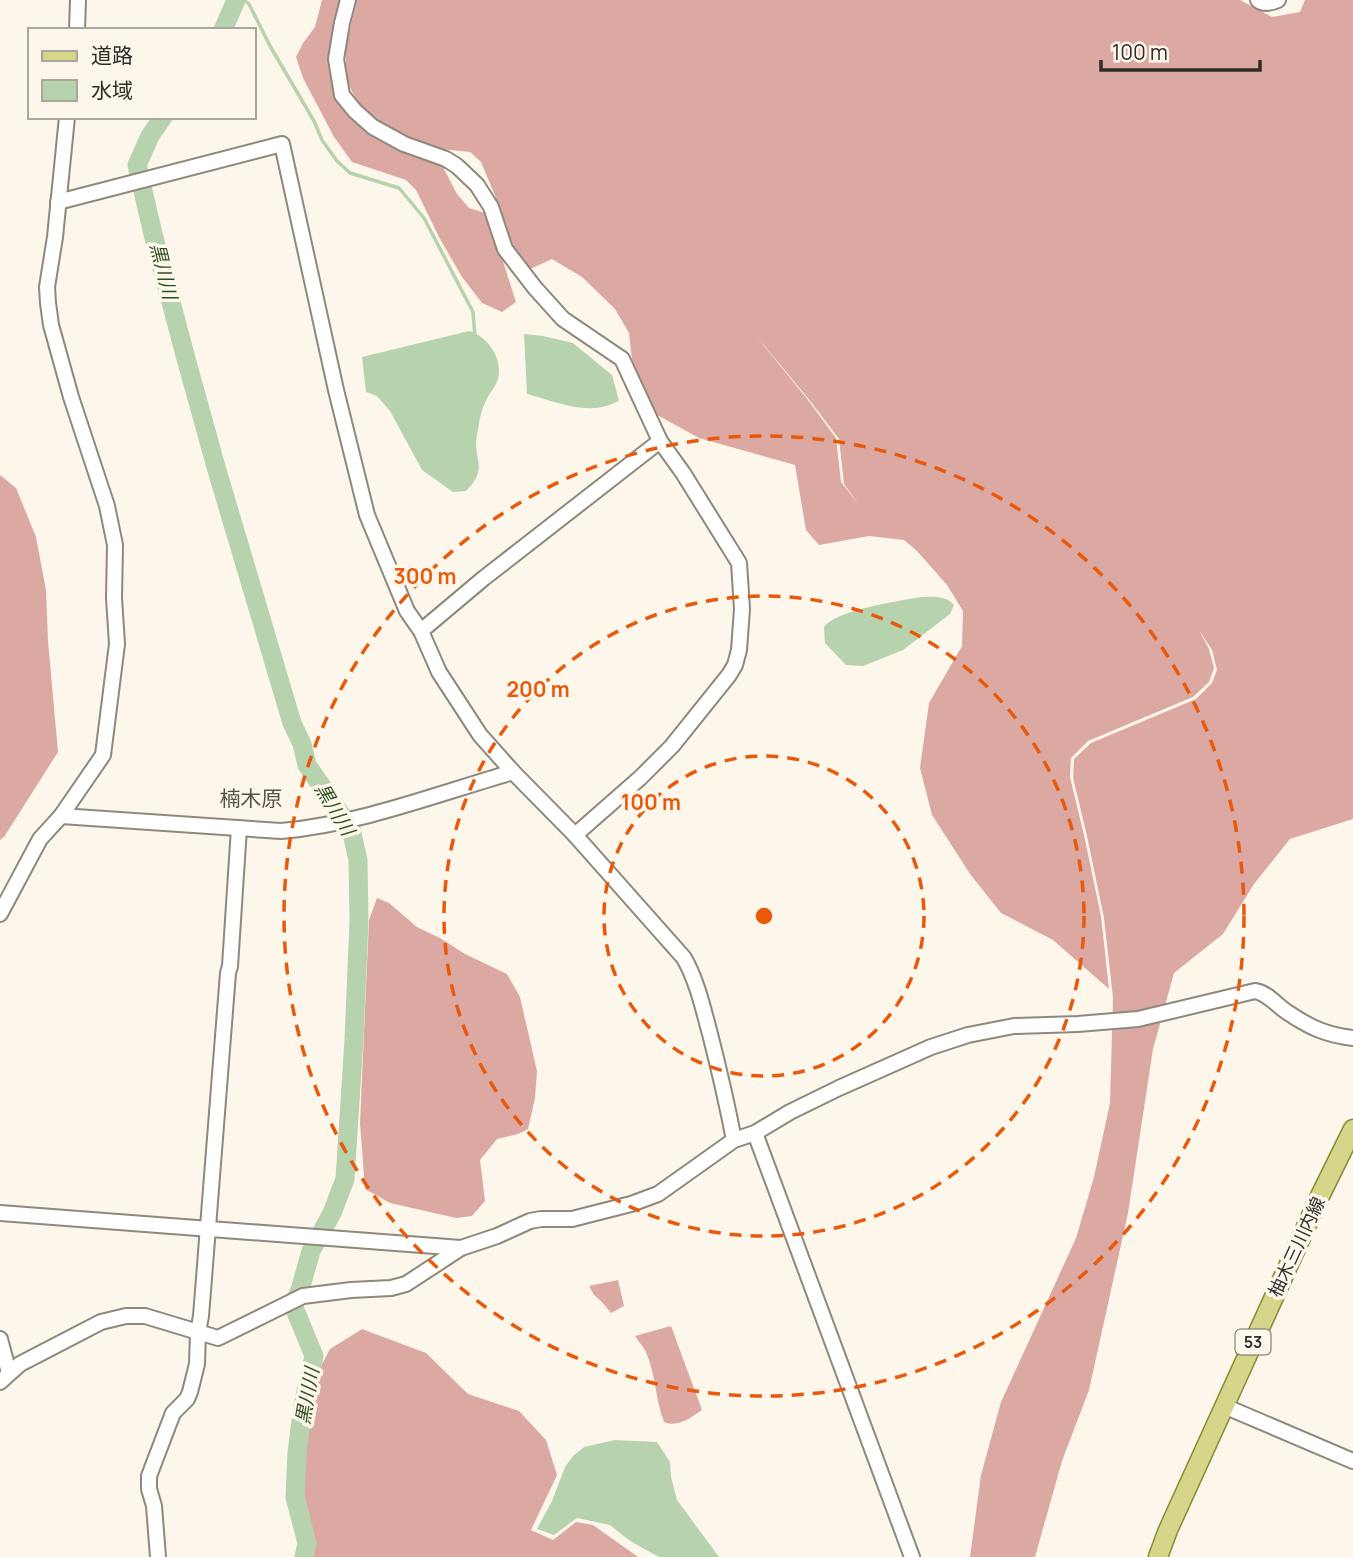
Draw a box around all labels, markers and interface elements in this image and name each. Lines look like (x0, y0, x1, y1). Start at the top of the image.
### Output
legend (28, 28, 256, 119)
scale bar (1101, 28, 1260, 72)
text: 100 m (1112, 38, 1168, 66)
text: 道路 (91, 41, 133, 69)
text: 水域 (91, 76, 133, 104)
water label: 黒川川 (144, 240, 184, 304)
text: 300 m (394, 562, 456, 590)
text: 200 m (506, 675, 570, 703)
water label: 黒川川 (309, 778, 362, 842)
district label: 楠木原 (220, 784, 283, 812)
text: 100 m (621, 788, 681, 816)
centre of rings (752, 904, 776, 928)
street label: 柚木三川内線 (1262, 1193, 1330, 1301)
road number: 53 (1236, 1330, 1270, 1354)
water label: 黒川川 (289, 1364, 325, 1426)

